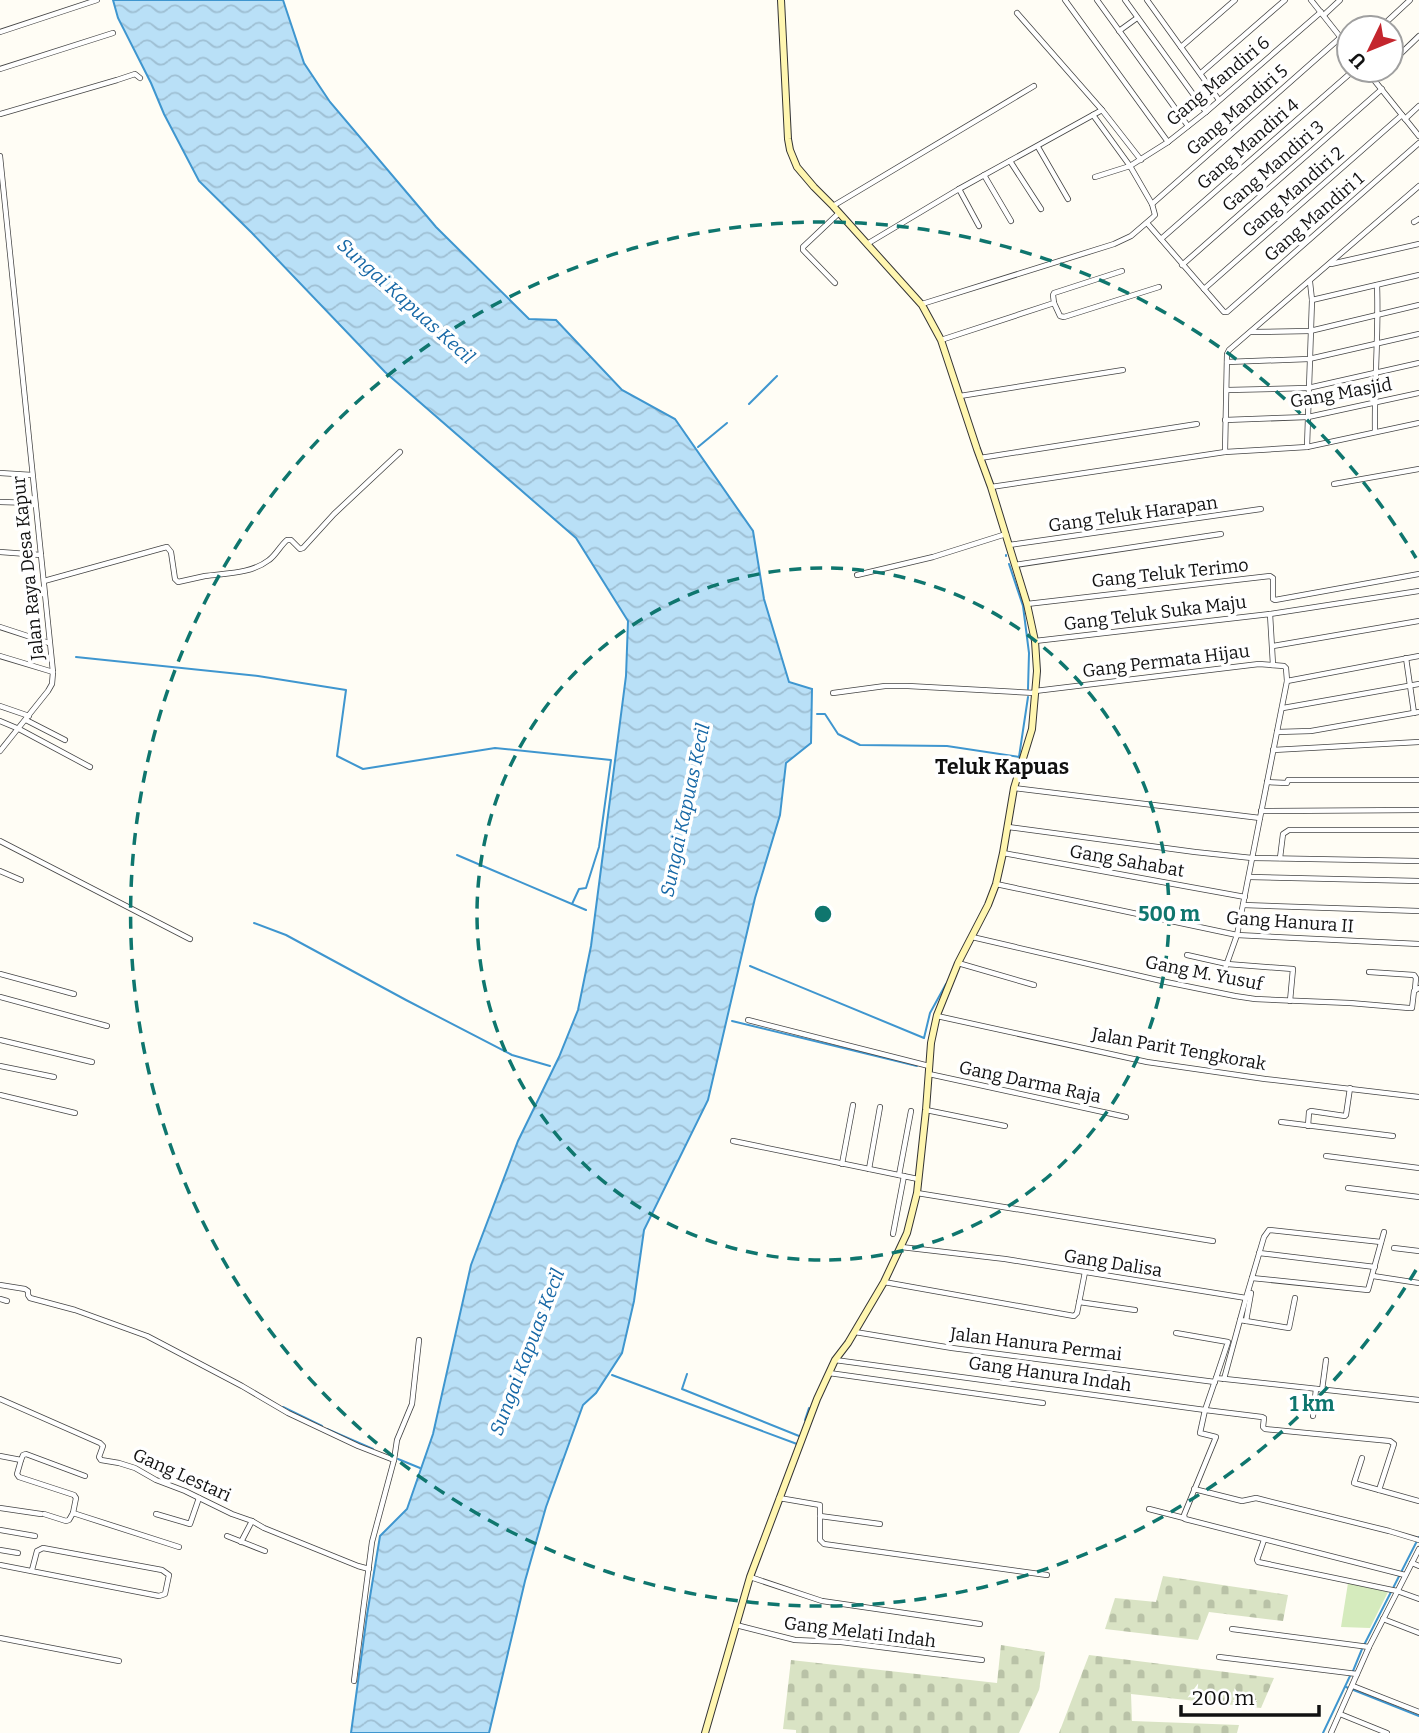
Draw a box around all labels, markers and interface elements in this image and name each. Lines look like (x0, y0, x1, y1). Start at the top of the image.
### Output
north arrow (1335, 14, 1405, 84)
street label: Gang Mandiri 6 (1162, 31, 1274, 131)
text: U (1345, 47, 1371, 73)
street label: Gang Mandiri 5 (1182, 60, 1292, 160)
street label: Gang Mandiri 4 (1192, 93, 1304, 194)
street label: Gang Mandiri 3 (1218, 116, 1328, 216)
street label: Gang Mandiri 2 (1238, 142, 1348, 242)
street label: Gang Mandiri 1 (1260, 167, 1369, 266)
water label: Sungai Kapuas Kecil (333, 233, 479, 369)
street label: Gang Masjid (1288, 373, 1394, 413)
street label: Jalan Raya Desa Kapur (7, 475, 49, 662)
street label: Gang Teluk Harapan (1047, 491, 1220, 537)
street label: Gang Teluk Terimo (1090, 554, 1250, 592)
street label: Gang Teluk Suka Maju (1062, 591, 1248, 635)
street label: Gang Permata Hijau (1081, 640, 1251, 682)
water label: Sungai Kapuas Kecil (655, 721, 715, 899)
district label: Teluk Kapuas (935, 754, 1069, 780)
street label: Gang Sahabat (1068, 840, 1187, 882)
text: 500 m (1138, 901, 1200, 927)
centre of rings (811, 902, 835, 926)
street label: Gang Hanura II (1225, 907, 1355, 937)
street label: Gang M. Yusuf (1143, 951, 1266, 996)
street label: Jalan Parit Tengkorak (1089, 1023, 1269, 1075)
street label: Gang Darma Raja (957, 1056, 1103, 1108)
street label: Gang Dalisa (1062, 1244, 1164, 1282)
water label: Sungai Kapuas Kecil (485, 1265, 569, 1439)
street label: Jalan Hanura Permai (948, 1322, 1123, 1365)
street label: Gang Hanura Indah (967, 1352, 1133, 1396)
text: 1 km (1289, 1391, 1335, 1417)
street label: Gang Lestari (129, 1444, 235, 1506)
street label: Gang Melati Indah (783, 1612, 937, 1652)
scale bar (1181, 1674, 1319, 1718)
text: 200 m (1192, 1685, 1255, 1711)

